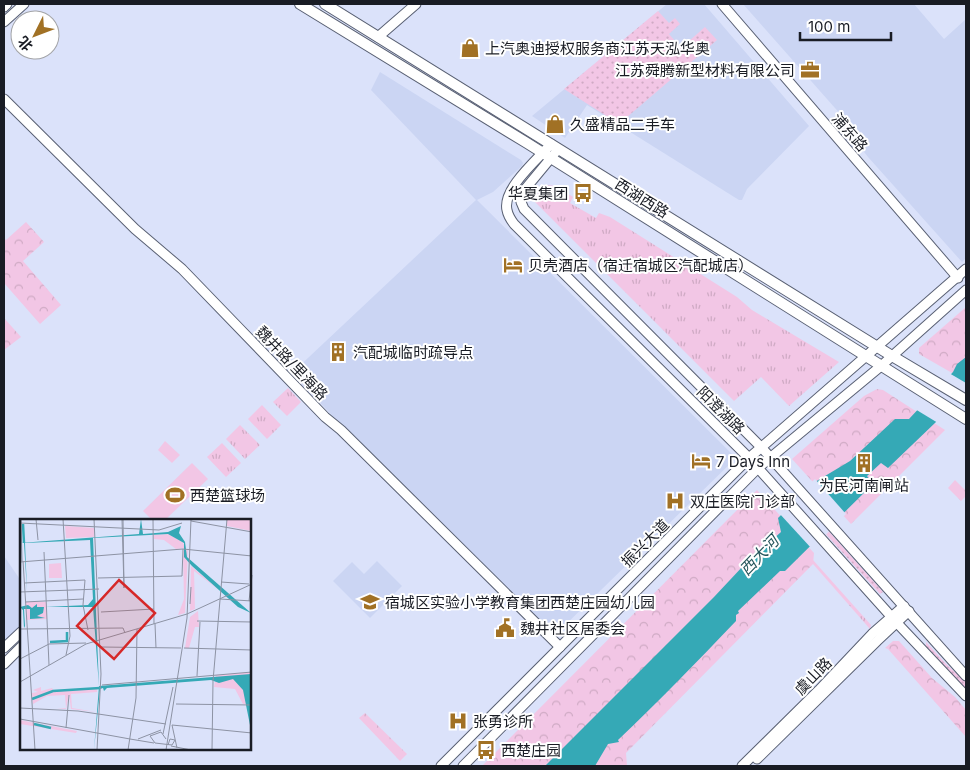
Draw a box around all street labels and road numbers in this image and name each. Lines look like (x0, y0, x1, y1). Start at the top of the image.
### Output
street label: 浦东路 (828, 109, 872, 155)
street label: 西湖西路 (612, 174, 672, 222)
street label: 魏井路/里海路 (252, 322, 332, 404)
street label: 阳澄湖路 (693, 382, 749, 438)
street label: 振兴大道 (617, 515, 673, 571)
street label: 虞山路 (791, 653, 835, 699)

